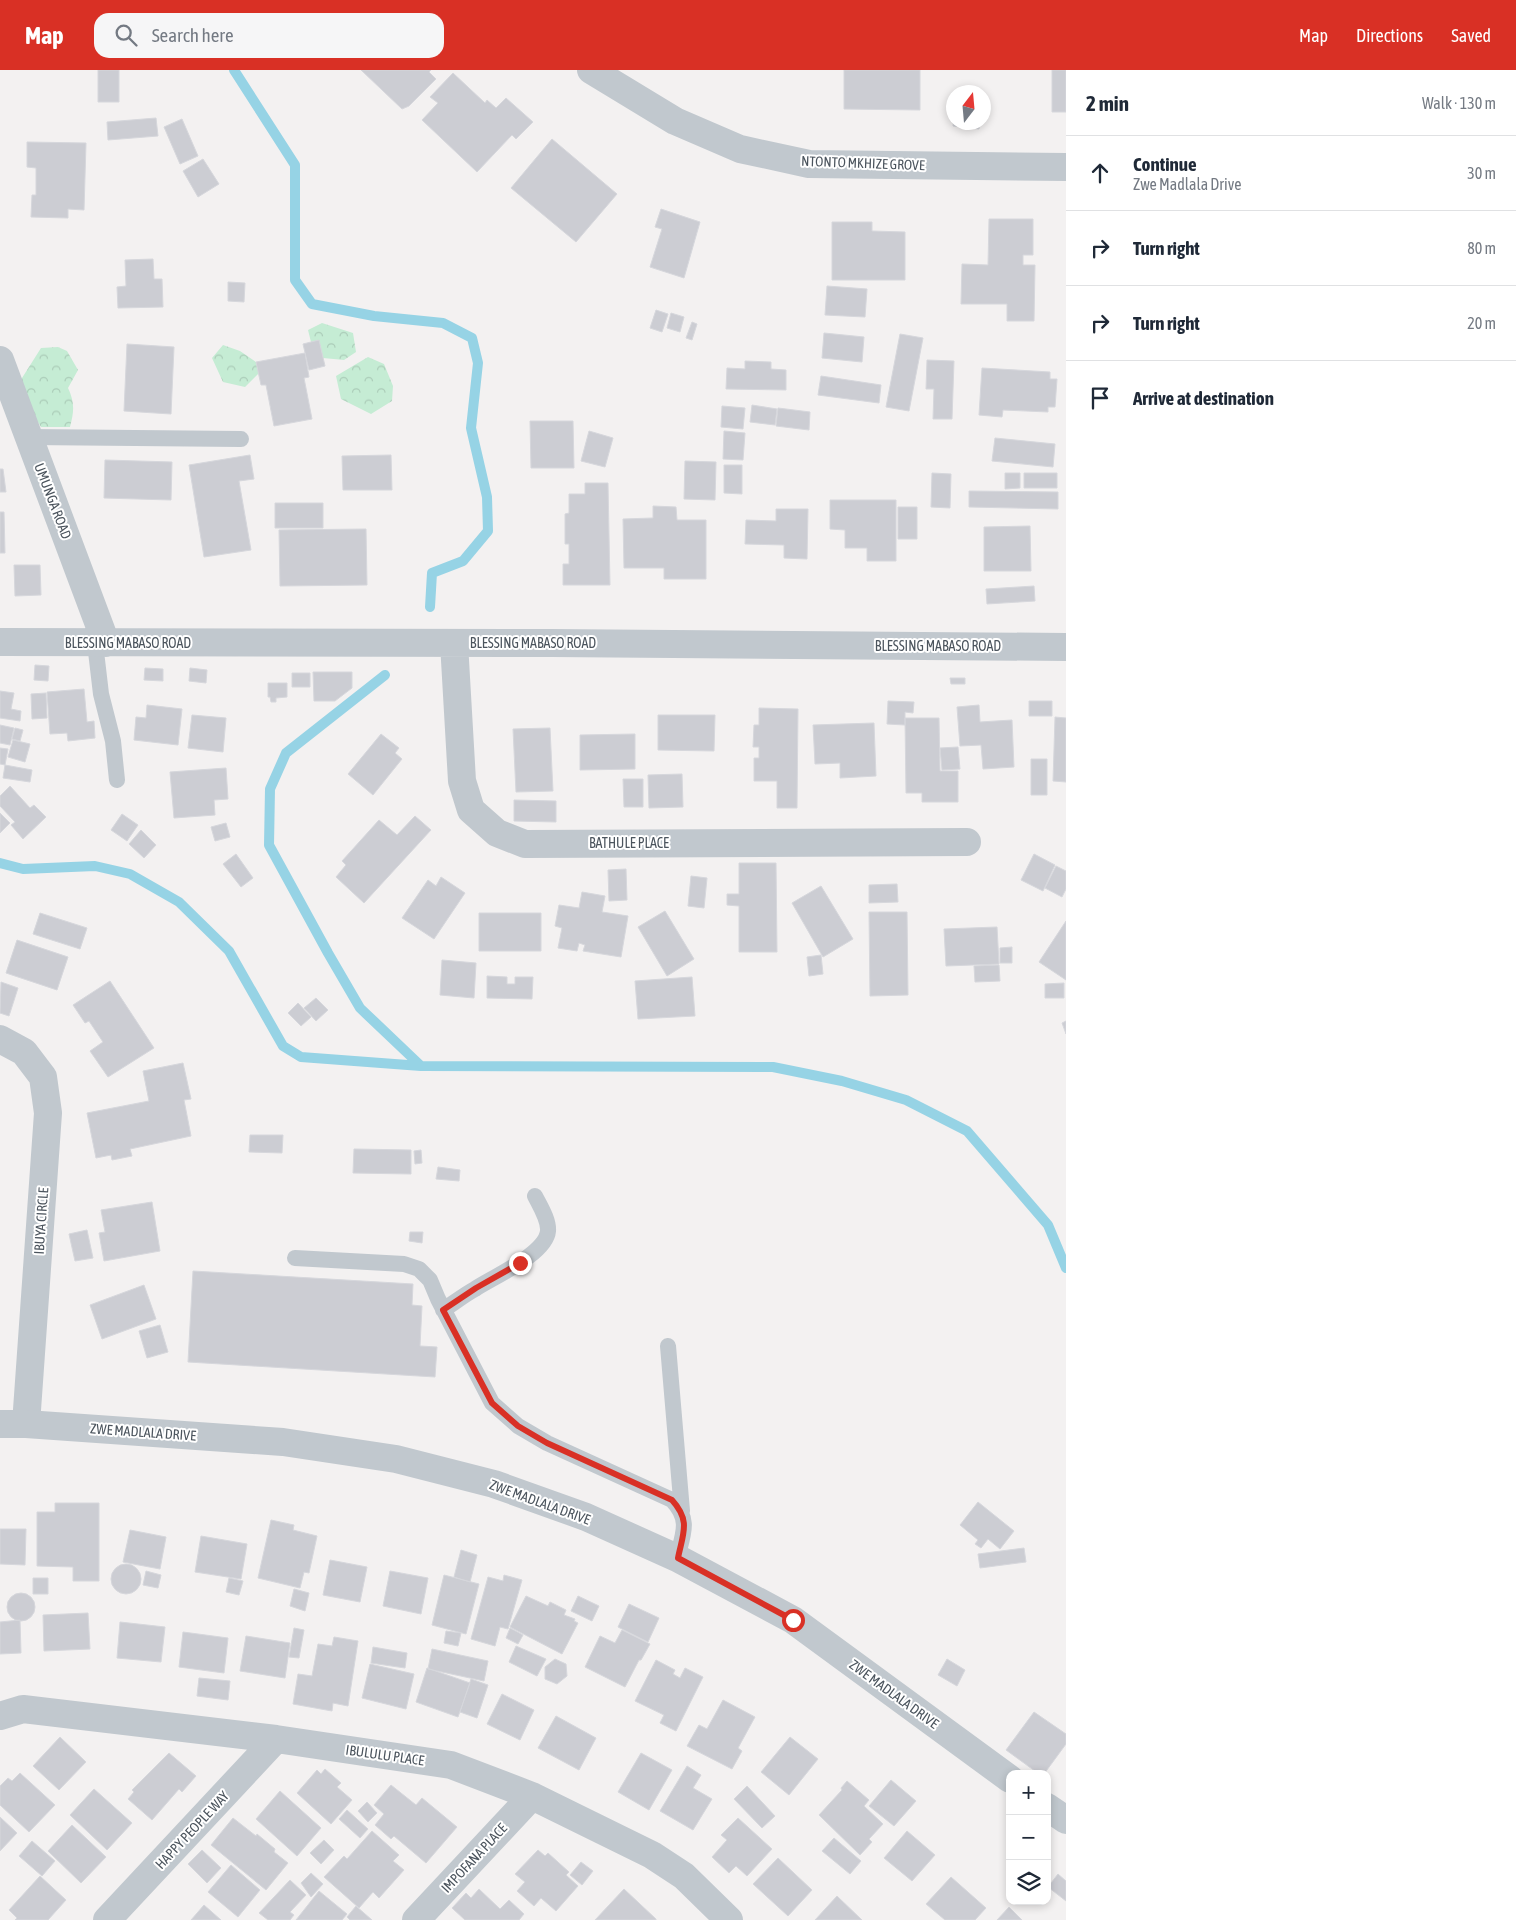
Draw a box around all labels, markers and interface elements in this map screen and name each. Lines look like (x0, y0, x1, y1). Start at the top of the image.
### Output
search box (94, 13, 444, 58)
icon: search (112, 21, 140, 49)
text: Map (25, 22, 64, 49)
text: Search here (152, 24, 234, 46)
text: Map (1299, 25, 1328, 46)
text: Directions (1356, 25, 1423, 46)
text: Saved (1451, 25, 1491, 46)
north arrow (946, 85, 991, 130)
text: 2 min (1086, 91, 1129, 115)
text: Walk · 130 m (1422, 94, 1496, 112)
street label: NTONTO MKHIZE GROVE (801, 153, 925, 173)
text: Continue (1133, 153, 1197, 175)
icon: ahead (1086, 159, 1114, 187)
text: 30 m (1467, 164, 1496, 182)
text: Zwe Madlala Drive (1133, 175, 1241, 193)
icon: right (1086, 234, 1114, 262)
text: Turn right (1133, 237, 1200, 259)
text: 80 m (1467, 239, 1496, 257)
icon: right (1086, 309, 1114, 337)
text: Turn right (1133, 312, 1200, 334)
text: 20 m (1467, 314, 1496, 332)
icon: arrive (1086, 384, 1114, 412)
text: Arrive at destination (1133, 387, 1274, 409)
street label: UMUNGA ROAD (31, 461, 75, 541)
street label: BLESSING MABASO ROAD (65, 635, 191, 651)
street label: BLESSING MABASO ROAD (470, 635, 596, 651)
street label: BLESSING MABASO ROAD (875, 638, 1001, 654)
street label: BATHULE PLACE (589, 835, 669, 851)
street label: IBUYA CIRCLE (31, 1187, 51, 1255)
route end (509, 1252, 532, 1275)
street label: ZWE MADLALA DRIVE (90, 1420, 197, 1444)
street label: ZWE MADLALA DRIVE (487, 1476, 593, 1528)
route start (782, 1609, 805, 1632)
street label: ZWE MADLALA DRIVE (846, 1656, 942, 1732)
street label: IBULULU PLACE (345, 1742, 425, 1768)
map controls (1006, 1770, 1051, 1905)
button: + (1006, 1770, 1051, 1815)
street label: HAPPY PEOPLE WAY (152, 1787, 233, 1872)
button: − (1006, 1815, 1051, 1860)
street label: IMPOFANA PLACE (438, 1820, 510, 1896)
button: layers (1006, 1860, 1051, 1905)

